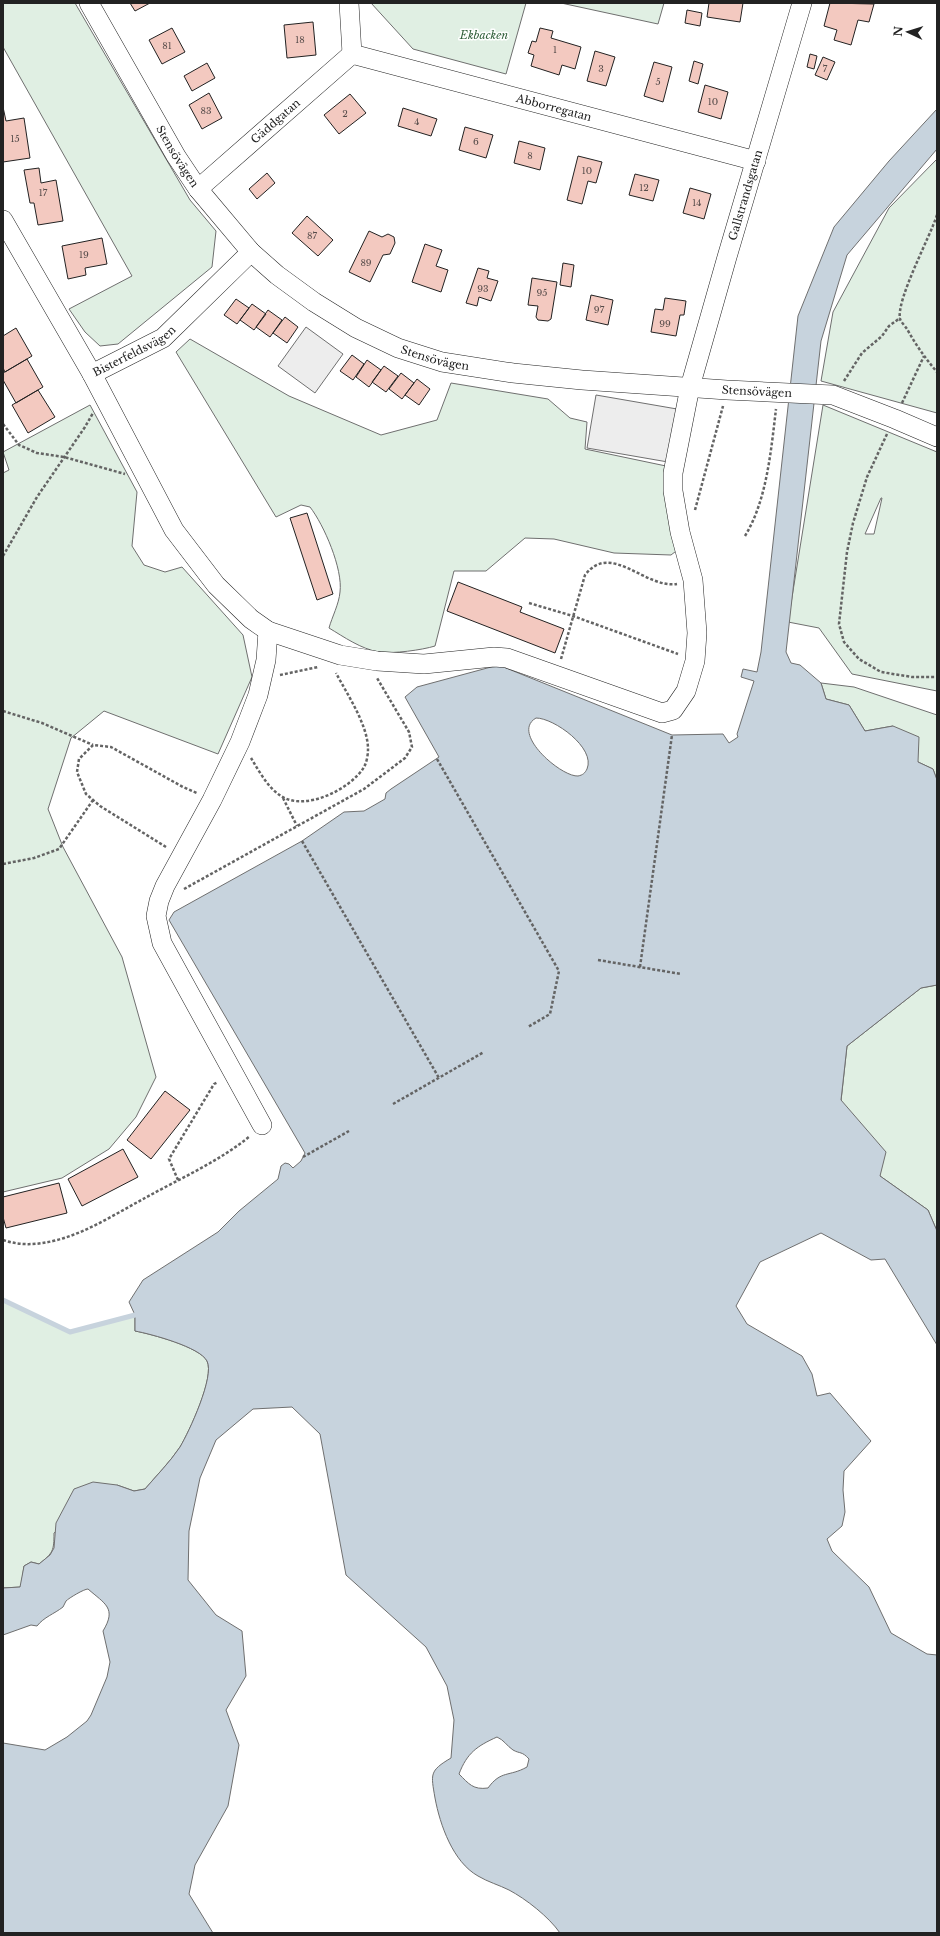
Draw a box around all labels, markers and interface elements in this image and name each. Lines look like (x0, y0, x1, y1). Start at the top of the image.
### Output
north arrow (888, 12, 928, 52)
text: N (891, 25, 905, 37)
park label: Ekbacken (459, 28, 508, 42)
house number: 18 (295, 34, 305, 45)
house number: 81 (162, 40, 172, 51)
house number: 1 (553, 44, 557, 55)
house number: 3 (598, 63, 604, 74)
house number: 7 (823, 63, 828, 74)
house number: 5 (655, 76, 661, 87)
street label: Abborregatan (514, 91, 594, 124)
street label: Gäddgatan (248, 95, 303, 147)
house number: 10 (708, 96, 718, 107)
house number: 83 (201, 105, 212, 116)
house number: 2 (342, 108, 348, 119)
house number: 4 (414, 116, 420, 127)
street label: Stensövägen (153, 123, 202, 190)
house number: 15 (10, 133, 20, 144)
house number: 6 (473, 136, 479, 147)
street label: Gallstrandsgatan (725, 148, 765, 242)
house number: 8 (527, 150, 533, 161)
house number: 10 (582, 165, 592, 176)
house number: 12 (639, 182, 649, 193)
house number: 17 (39, 187, 48, 198)
house number: 14 (692, 197, 702, 208)
house number: 87 (307, 230, 317, 241)
house number: 19 (79, 249, 89, 260)
house number: 89 (360, 257, 372, 268)
house number: 93 (477, 283, 489, 294)
house number: 95 (537, 287, 547, 298)
house number: 97 (594, 304, 605, 315)
house number: 99 (659, 318, 671, 329)
street label: Bisterfeldsvägen (90, 322, 179, 379)
street label: Stensövägen (399, 342, 471, 373)
street label: Stensövägen (721, 383, 793, 400)

